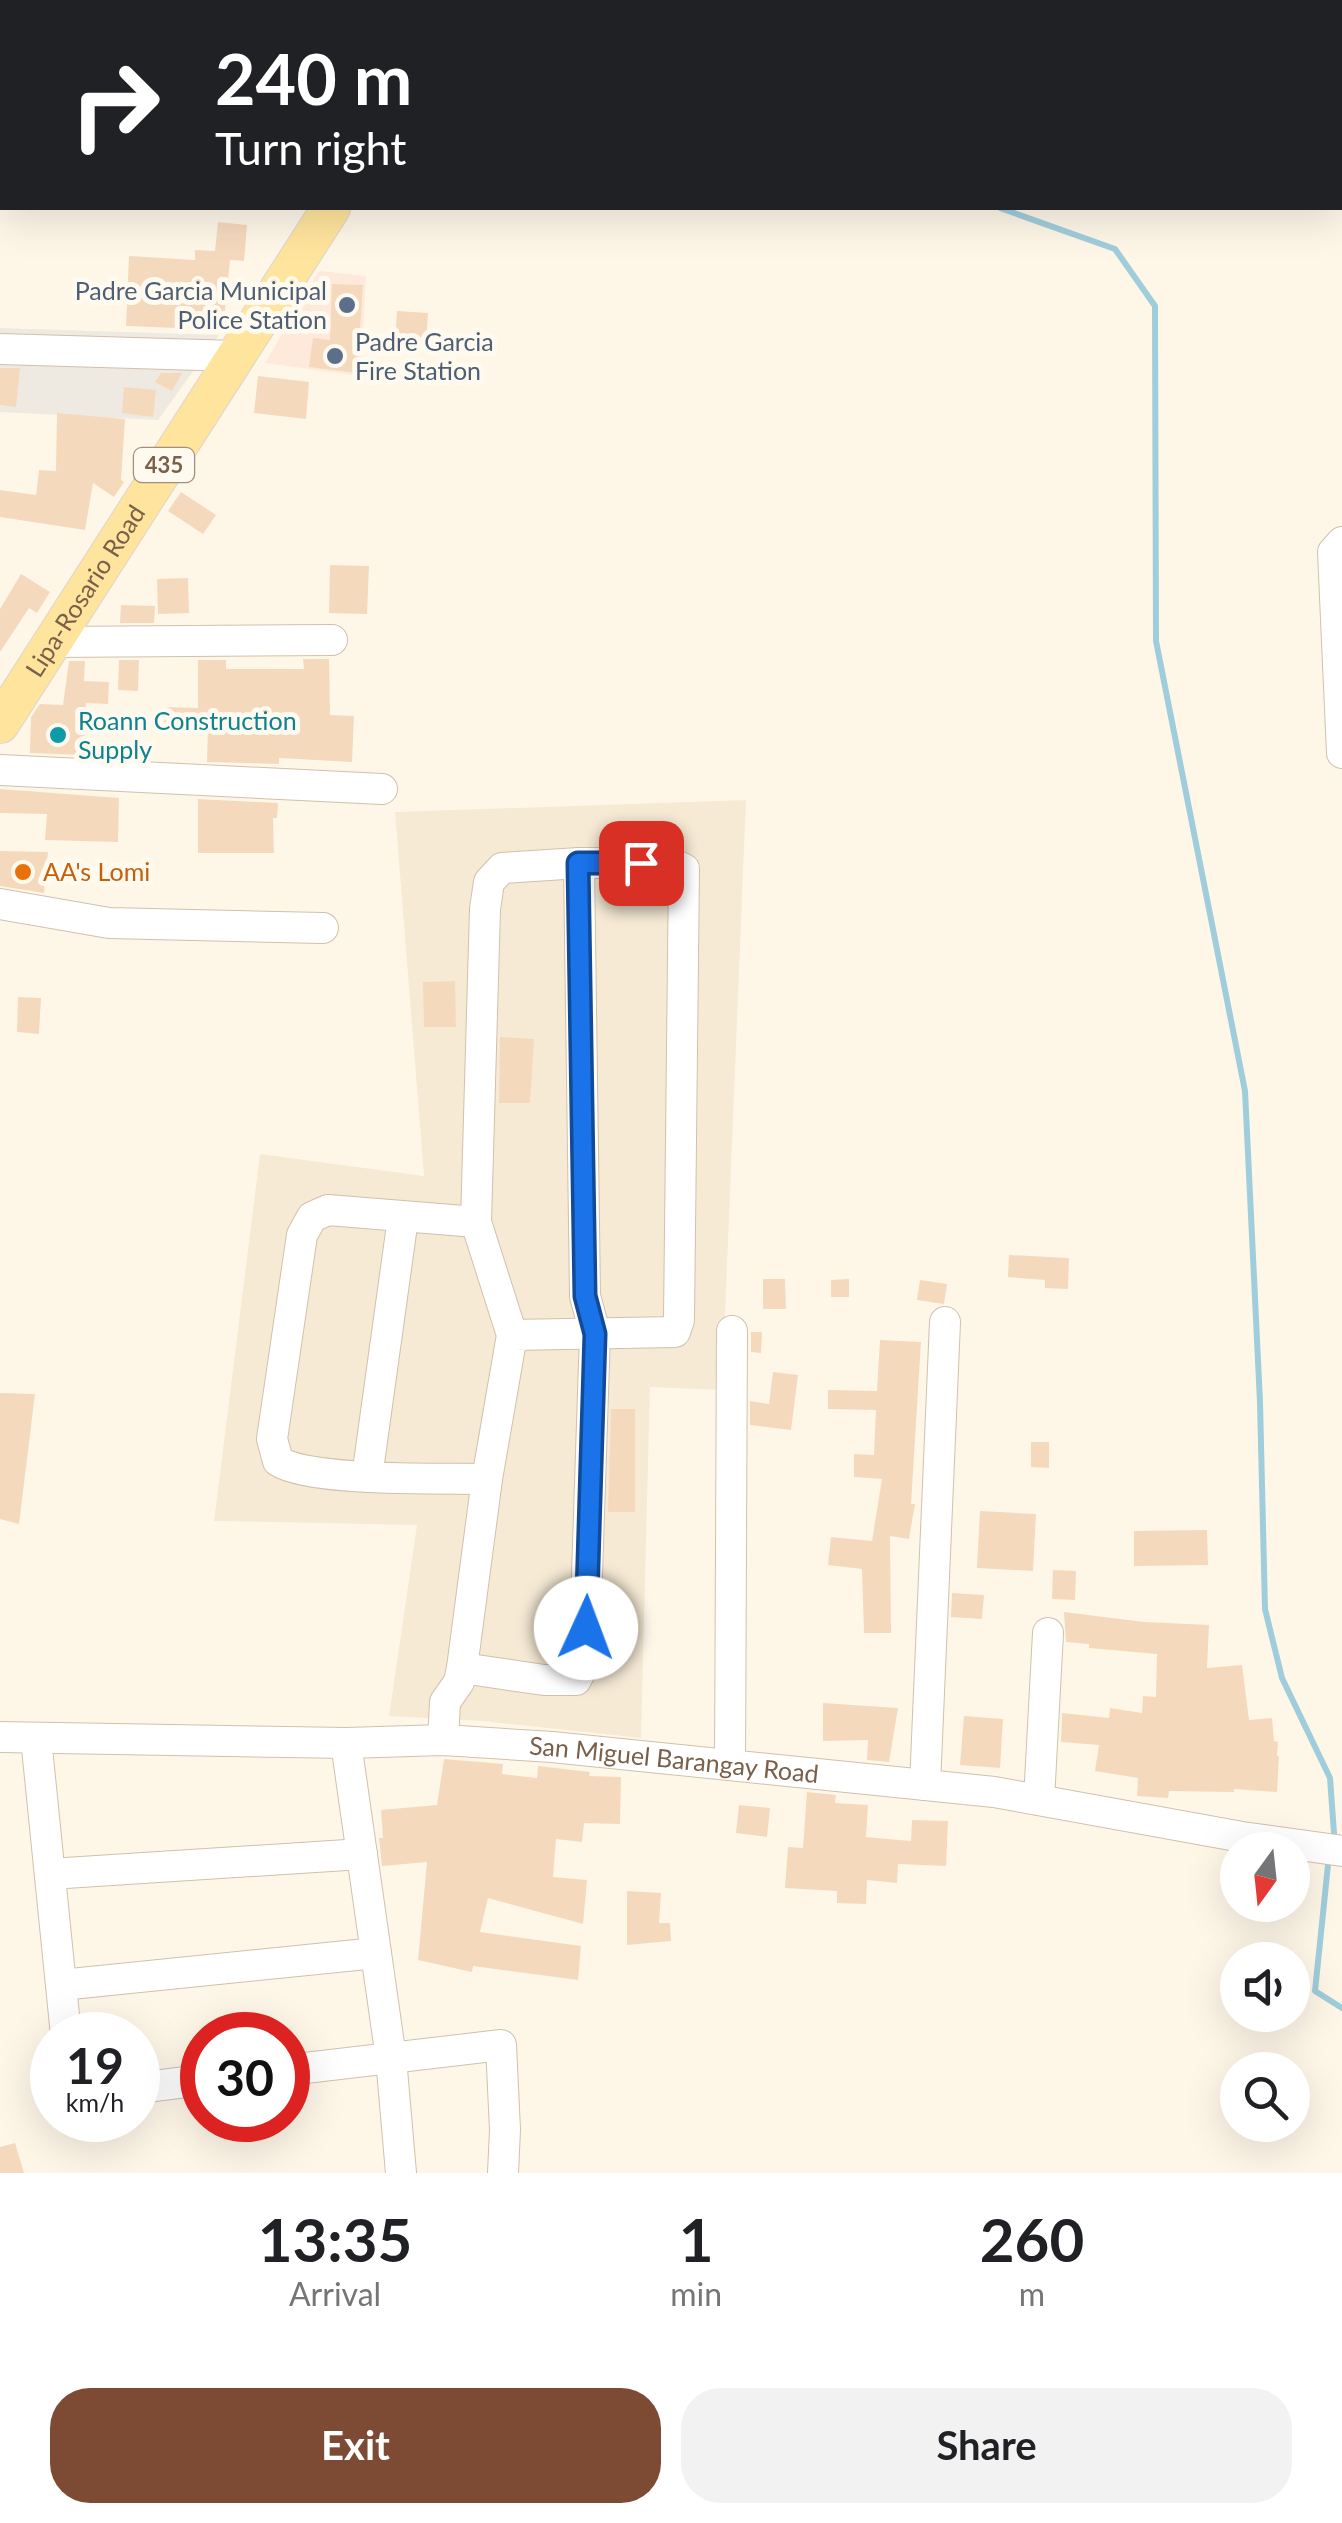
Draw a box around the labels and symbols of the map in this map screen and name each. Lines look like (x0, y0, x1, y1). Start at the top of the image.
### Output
place label: Padre Garcia Municipal Police Station (75, 275, 327, 334)
marker: Padre Garcia Municipal Police Station (336, 294, 358, 316)
place label: Padre Garcia Fire Station (355, 326, 494, 385)
marker: Padre Garcia Fire Station (324, 345, 346, 367)
road number: 435 (134, 448, 194, 482)
street label: Lipa-Rosario Road (18, 499, 151, 682)
place label: Roann Construction Supply (78, 705, 297, 764)
marker: Roann Construction Supply (47, 724, 69, 746)
pin (599, 821, 684, 906)
place label: AA's Lomi (43, 856, 150, 886)
marker: AA's Lomi (12, 861, 34, 883)
position arrow (534, 1576, 638, 1680)
street label: San Miguel Barangay Road (528, 1730, 820, 1788)
north arrow (1220, 1832, 1310, 1922)
speed limit sign: 30 (180, 2012, 310, 2142)

